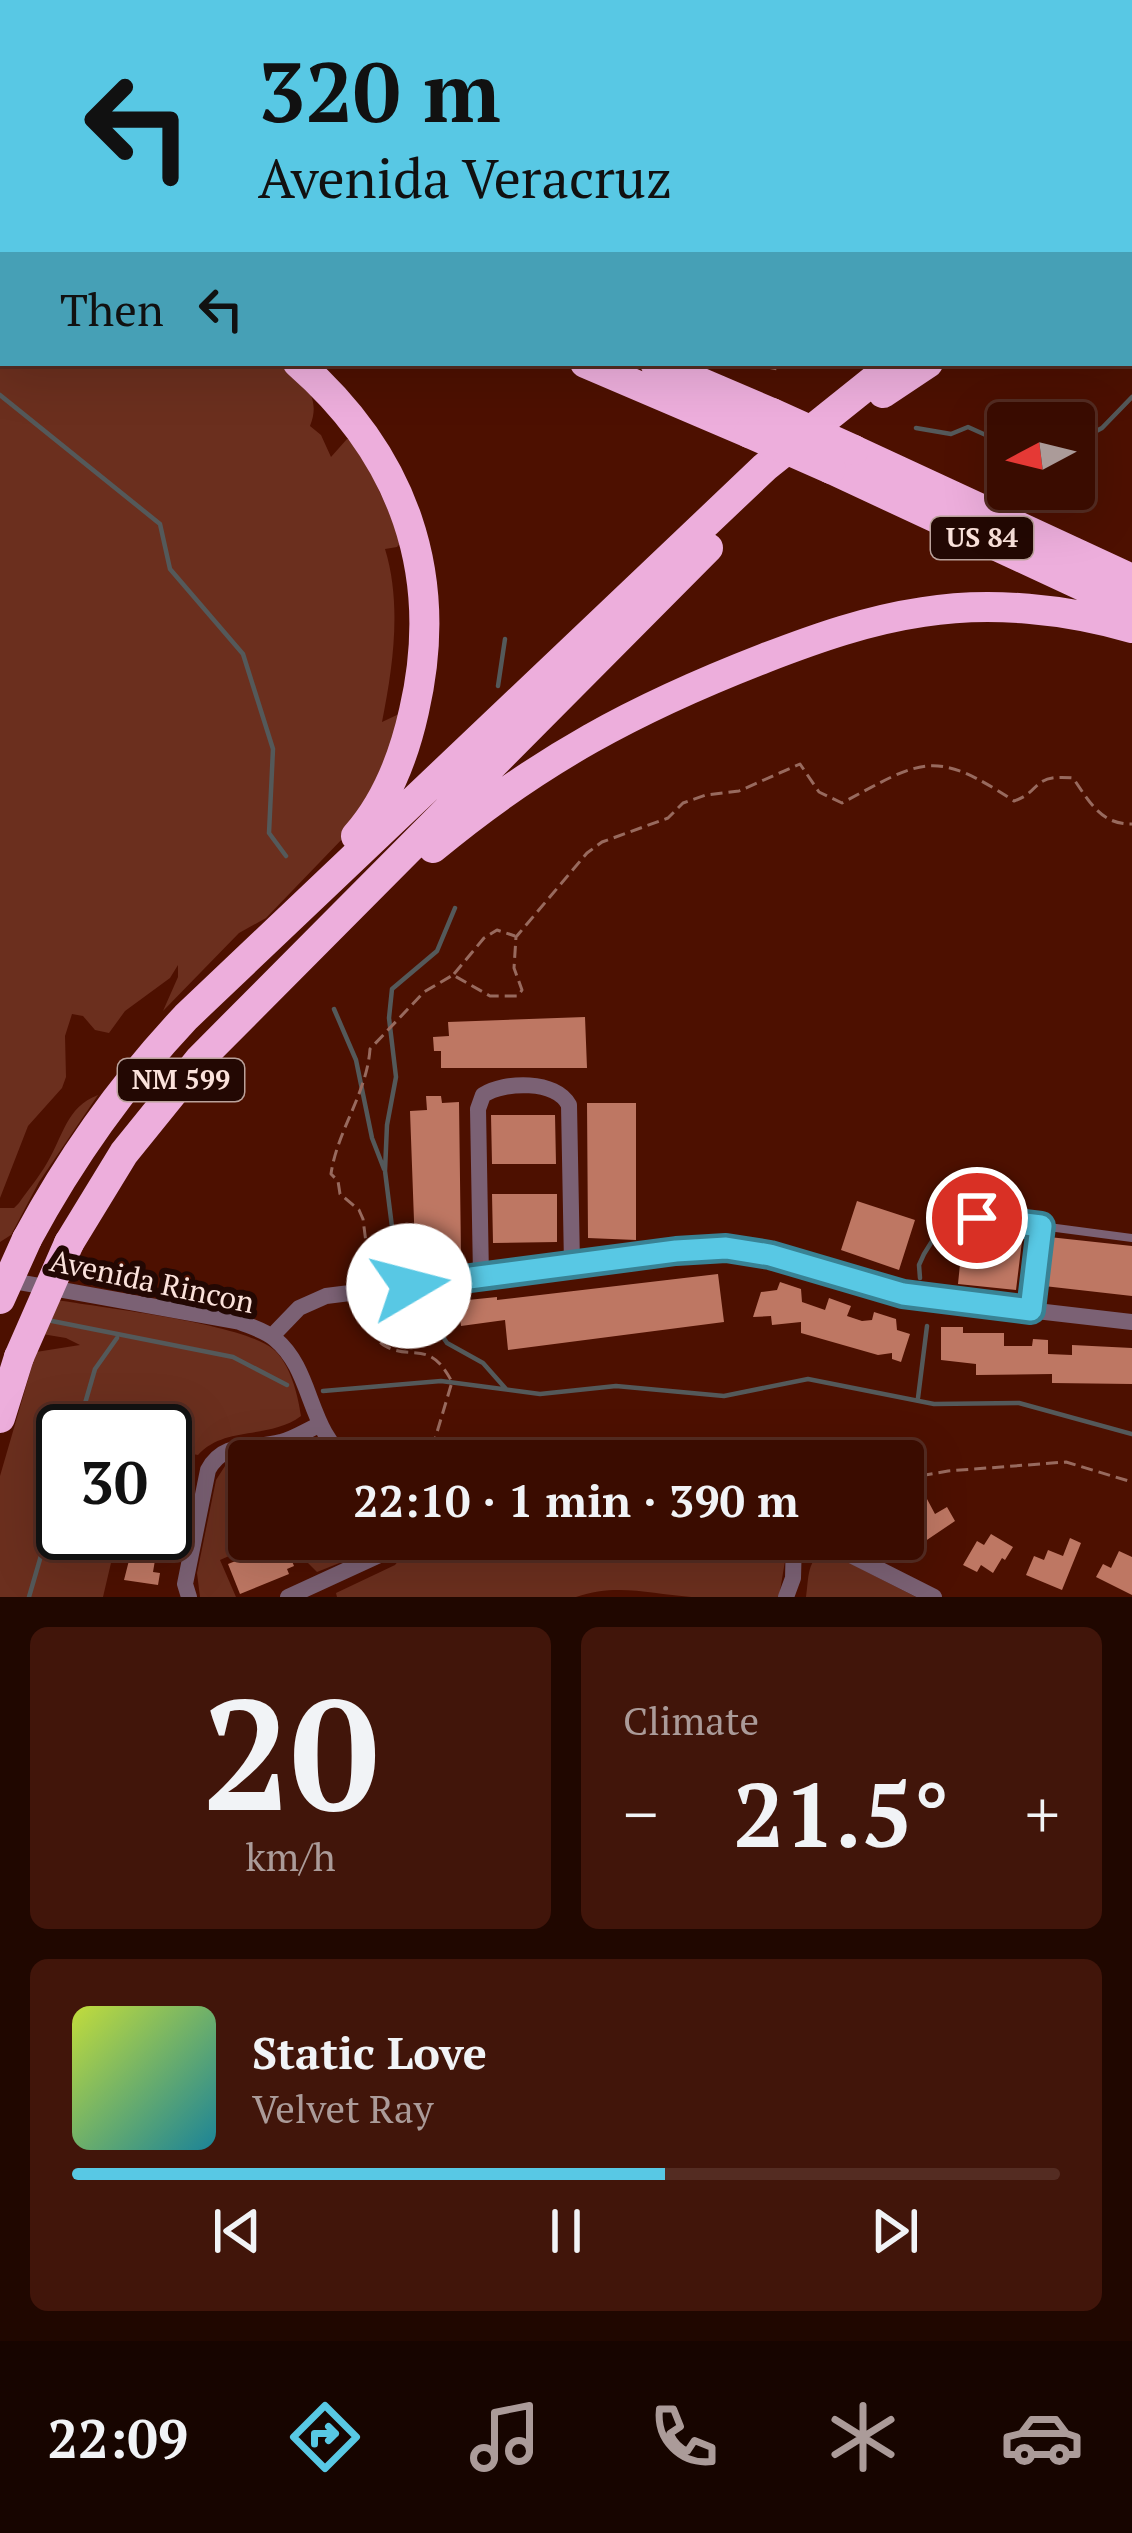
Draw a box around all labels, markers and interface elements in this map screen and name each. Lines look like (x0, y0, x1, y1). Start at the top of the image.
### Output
text: 320 m (258, 35, 501, 146)
icon: left (60, 48, 216, 204)
text: Avenida Veracruz (258, 142, 672, 213)
icon: left (188, 276, 254, 342)
text: Then (60, 279, 164, 339)
north arrow (987, 402, 1095, 510)
map controls (987, 402, 1095, 510)
road number: US 84 (931, 517, 1033, 559)
road number: NM 599 (118, 1059, 244, 1101)
pin (926, 1167, 1028, 1269)
icon: arrive (944, 1185, 1010, 1251)
position arrow (346, 1223, 472, 1349)
street label: Avenida Rincon (46, 1240, 258, 1322)
speed limit sign: 30 (36, 1404, 192, 1560)
text: 22:10 · 1 min · 390 m (353, 1470, 799, 1530)
text: 20 (202, 1648, 379, 1855)
text: Climate (623, 1694, 759, 1746)
text: 21.5° (733, 1753, 950, 1873)
text: − (623, 1769, 658, 1857)
text: + (1025, 1769, 1060, 1857)
text: km/h (245, 1830, 336, 1882)
text: Static Love (252, 2022, 487, 2082)
text: Velvet Ray (252, 2082, 433, 2134)
icon: previous (204, 2198, 270, 2264)
icon: pause (533, 2198, 599, 2264)
icon: next (862, 2198, 928, 2264)
icon: directions (283, 2395, 367, 2479)
icon: music (463, 2395, 547, 2479)
icon: phone (642, 2395, 726, 2479)
icon: climate (821, 2395, 905, 2479)
icon: car (1000, 2395, 1084, 2479)
text: 22:09 (48, 2402, 188, 2473)

